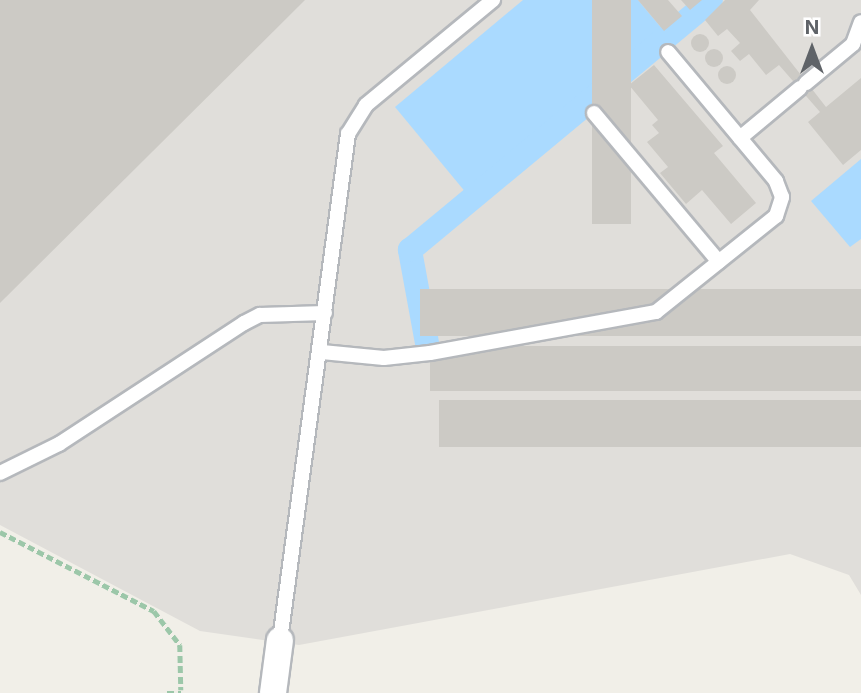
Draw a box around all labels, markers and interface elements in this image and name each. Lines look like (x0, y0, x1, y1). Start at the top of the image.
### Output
north arrow (777, 14, 847, 84)
text: N (805, 16, 819, 39)

